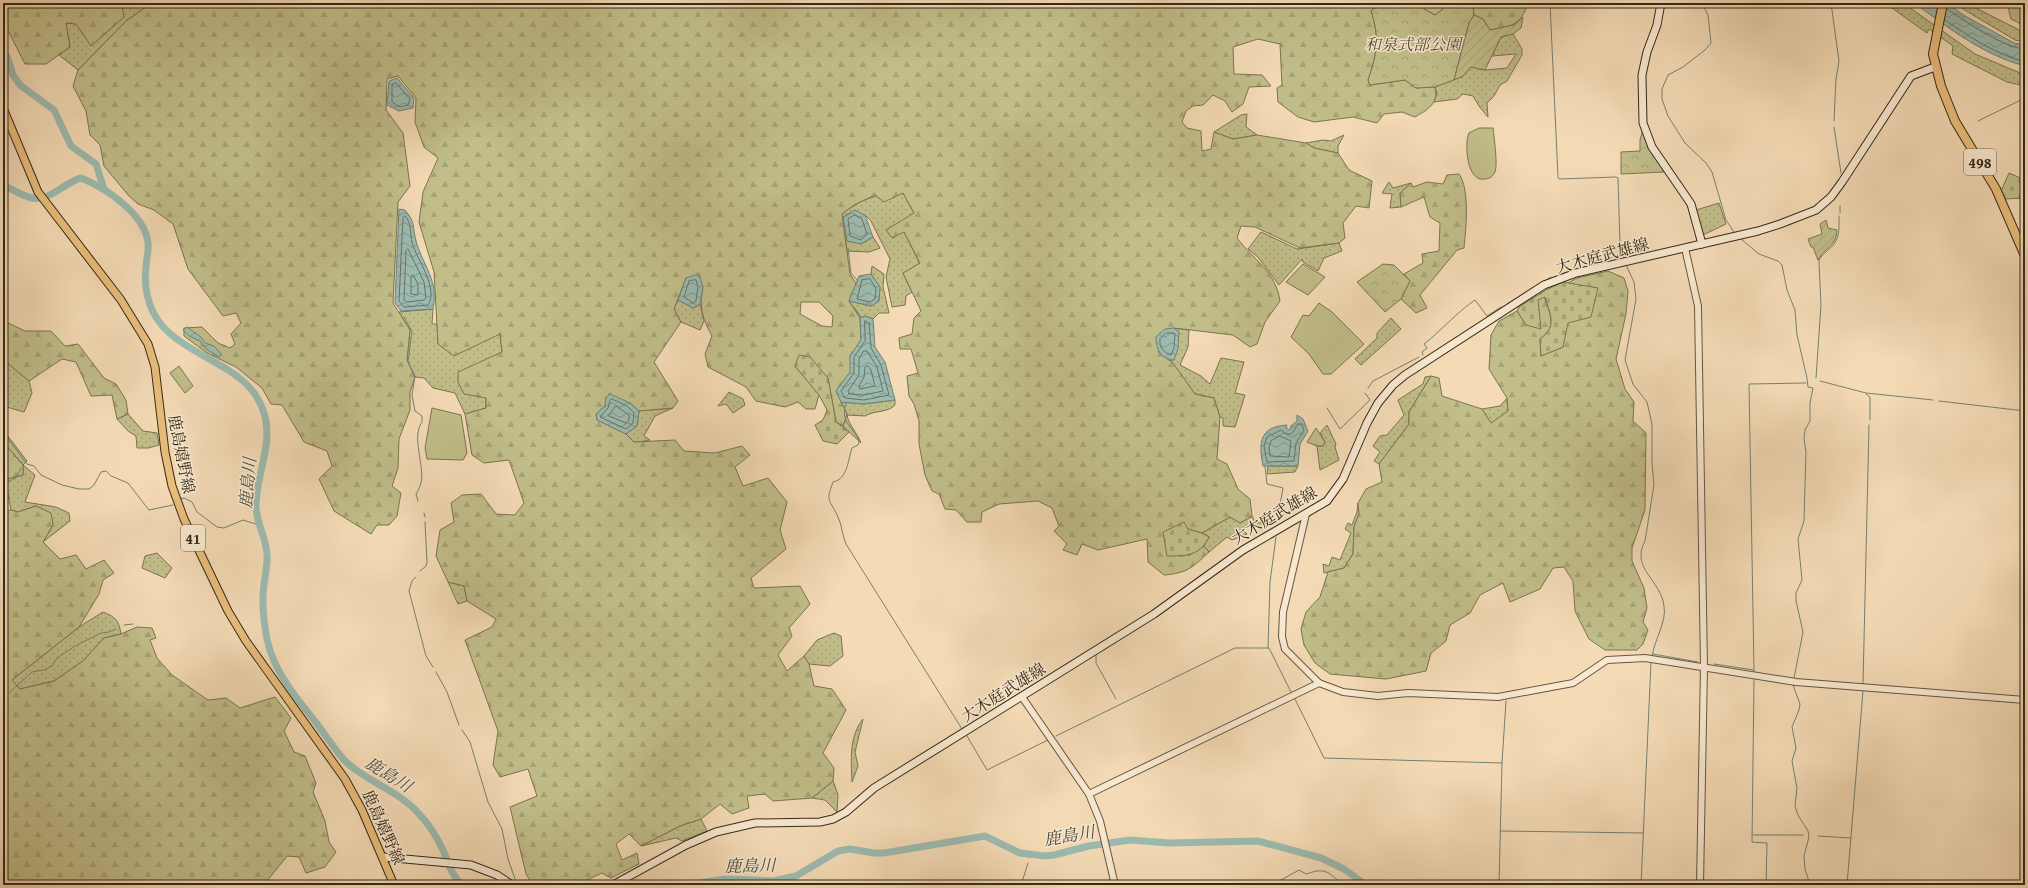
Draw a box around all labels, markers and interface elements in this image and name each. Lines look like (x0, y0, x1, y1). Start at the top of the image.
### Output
park label: 和泉式部公園 (1365, 32, 1464, 56)
road number: 498 (1964, 149, 1996, 175)
street label: 大木庭武雄線 (1553, 231, 1651, 279)
street label: 鹿島嬉野線 (163, 412, 201, 496)
water label: 鹿島川 (232, 455, 262, 509)
street label: 大木庭武雄線 (1227, 480, 1321, 550)
road number: 41 (181, 525, 205, 551)
street label: 大木庭武雄線 (956, 656, 1050, 728)
water label: 鹿島川 (361, 750, 419, 799)
street label: 鹿島嬉野線 (357, 786, 411, 868)
water label: 鹿島川 (1042, 818, 1098, 851)
water label: 鹿島川 (724, 852, 778, 878)

